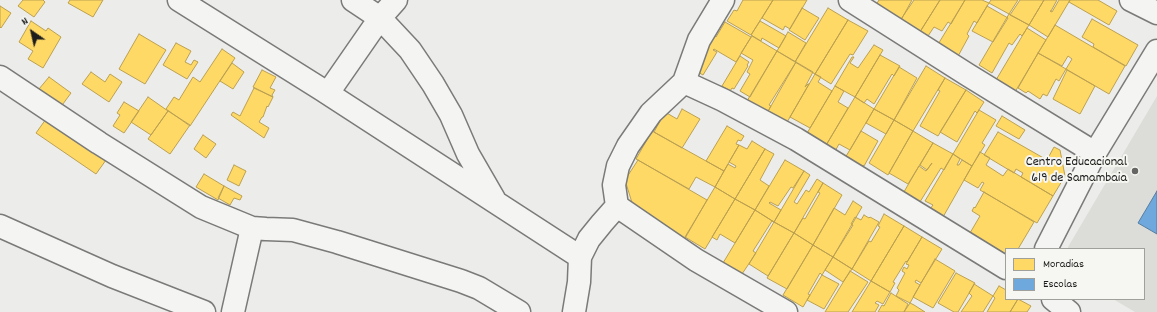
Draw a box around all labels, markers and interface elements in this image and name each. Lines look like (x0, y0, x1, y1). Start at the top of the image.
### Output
north arrow (12, 12, 52, 52)
text: N (19, 14, 32, 30)
place label: Centro Educacional 619 de Samambaia (1026, 155, 1127, 188)
marker: Centro Educacional 619 de Samambaia (1130, 166, 1140, 176)
legend (1005, 248, 1145, 300)
text: Moradias (1043, 256, 1084, 273)
text: Escolas (1043, 276, 1077, 293)

